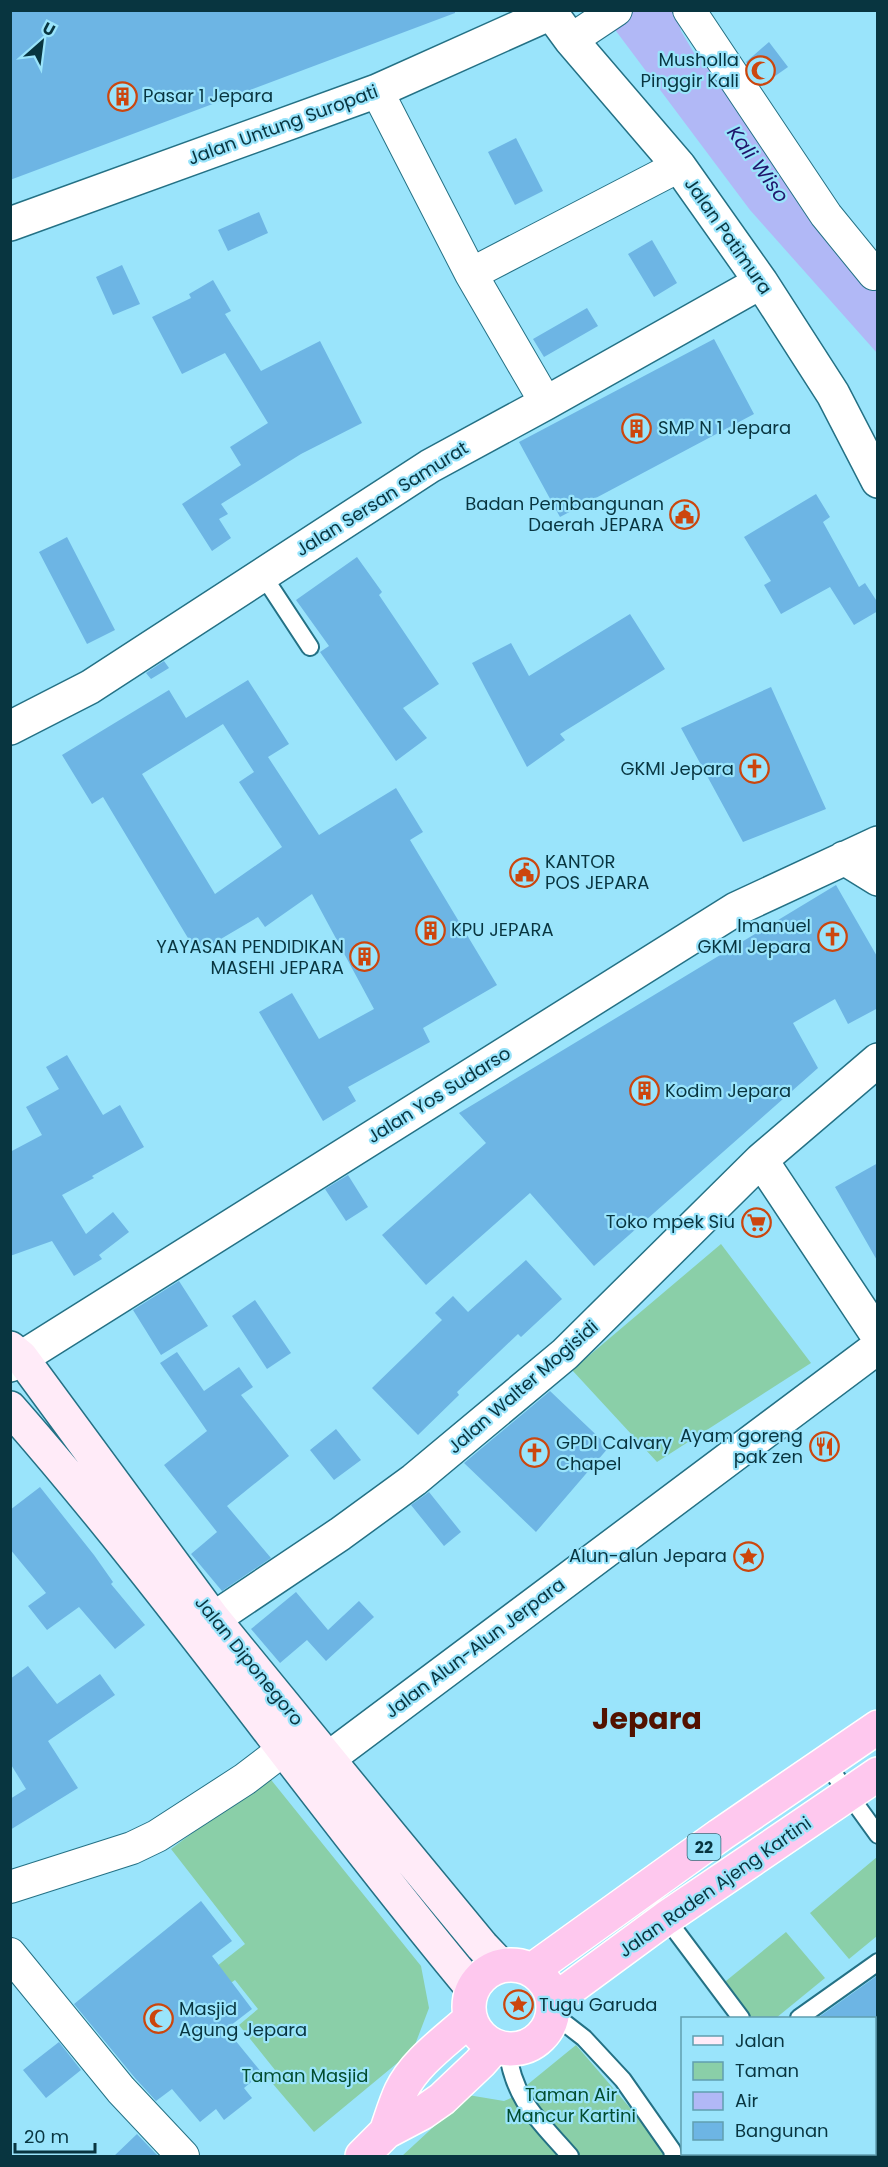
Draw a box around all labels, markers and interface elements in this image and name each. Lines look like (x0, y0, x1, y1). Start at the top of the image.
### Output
north arrow (12, 12, 72, 72)
text: U (38, 16, 59, 42)
place label: Musholla Pinggir Kali (641, 47, 739, 93)
mosque icon: Musholla Pinggir Kali (744, 54, 776, 86)
street label: Jalan Untung Suropati (184, 78, 381, 171)
building icon: Pasar 1 Jepara (106, 80, 138, 112)
place label: Pasar 1 Jepara (143, 83, 273, 108)
water label: Kali Wiso (721, 120, 795, 208)
street label: Jalan Patimura (679, 172, 778, 299)
building icon: SMP N 1 Jepara (621, 412, 653, 444)
place label: SMP N 1 Jepara (658, 415, 791, 440)
street label: Jalan Sersan Samurat (291, 435, 473, 562)
place label: Badan Pembangunan Daerah JEPARA (465, 491, 664, 537)
public building icon: Badan Pembangunan Daerah JEPARA (669, 498, 701, 530)
church icon: GKMI Jepara (739, 753, 771, 785)
place label: GKMI Jepara (621, 756, 734, 781)
place label: KANTOR POS JEPARA (545, 849, 649, 895)
public building icon: KANTOR POS JEPARA (508, 856, 540, 888)
place label: Imanuel GKMI Jepara (698, 913, 811, 959)
building icon: KPU JEPARA (414, 914, 446, 946)
place label: KPU JEPARA (451, 917, 554, 942)
church icon: Imanuel GKMI Jepara (816, 920, 848, 952)
place label: YAYASAN PENDIDIKAN MASEHI JEPARA (156, 934, 344, 980)
building icon: YAYASAN PENDIDIKAN MASEHI JEPARA (349, 941, 381, 973)
street label: Jalan Yos Sudarso (362, 1040, 515, 1149)
building icon: Kodim Jepara (628, 1075, 660, 1107)
place label: Kodim Jepara (665, 1078, 791, 1103)
supermarket icon: Toko mpek Siu (740, 1206, 772, 1238)
place label: Toko mpek Siu (606, 1209, 735, 1234)
street label: Jalan Walter Mogisidi (442, 1314, 603, 1459)
place label: Ayam goreng pak zen (680, 1423, 803, 1469)
place label: GPDI Calvary Chapel (556, 1430, 672, 1476)
restaurant icon: Ayam goreng pak zen (808, 1430, 840, 1462)
church icon: GPDI Calvary Chapel (519, 1437, 551, 1469)
place icon: Alun-alun Jepara (732, 1540, 764, 1572)
place label: Alun-alun Jepara (569, 1543, 727, 1568)
street label: Jalan Alun-Alun Jerpara (380, 1572, 570, 1724)
street label: Jalan Diponegoro (189, 1591, 309, 1731)
district label: Jepara (592, 1697, 702, 1740)
street label: Jalan Raden Ajeng Kartini (613, 1810, 816, 1963)
road number: 22 (688, 1834, 720, 1860)
place icon: Tugu Garuda (502, 1989, 534, 2021)
place label: Tugu Garuda (539, 1992, 658, 2017)
place label: Masjid Agung Jepara (179, 1996, 307, 2042)
mosque icon: Masjid Agung Jepara (142, 2003, 174, 2035)
legend (681, 2017, 876, 2155)
text: Jalan (735, 2028, 785, 2053)
text: Taman (735, 2058, 799, 2083)
park label: Taman Masjid (241, 2063, 369, 2088)
park label: Taman Air Mancur Kartini (506, 2082, 636, 2128)
text: Air (735, 2088, 759, 2113)
scale bar (15, 2116, 94, 2154)
text: Bangunan (735, 2118, 829, 2143)
text: 20 m (24, 2124, 69, 2149)

